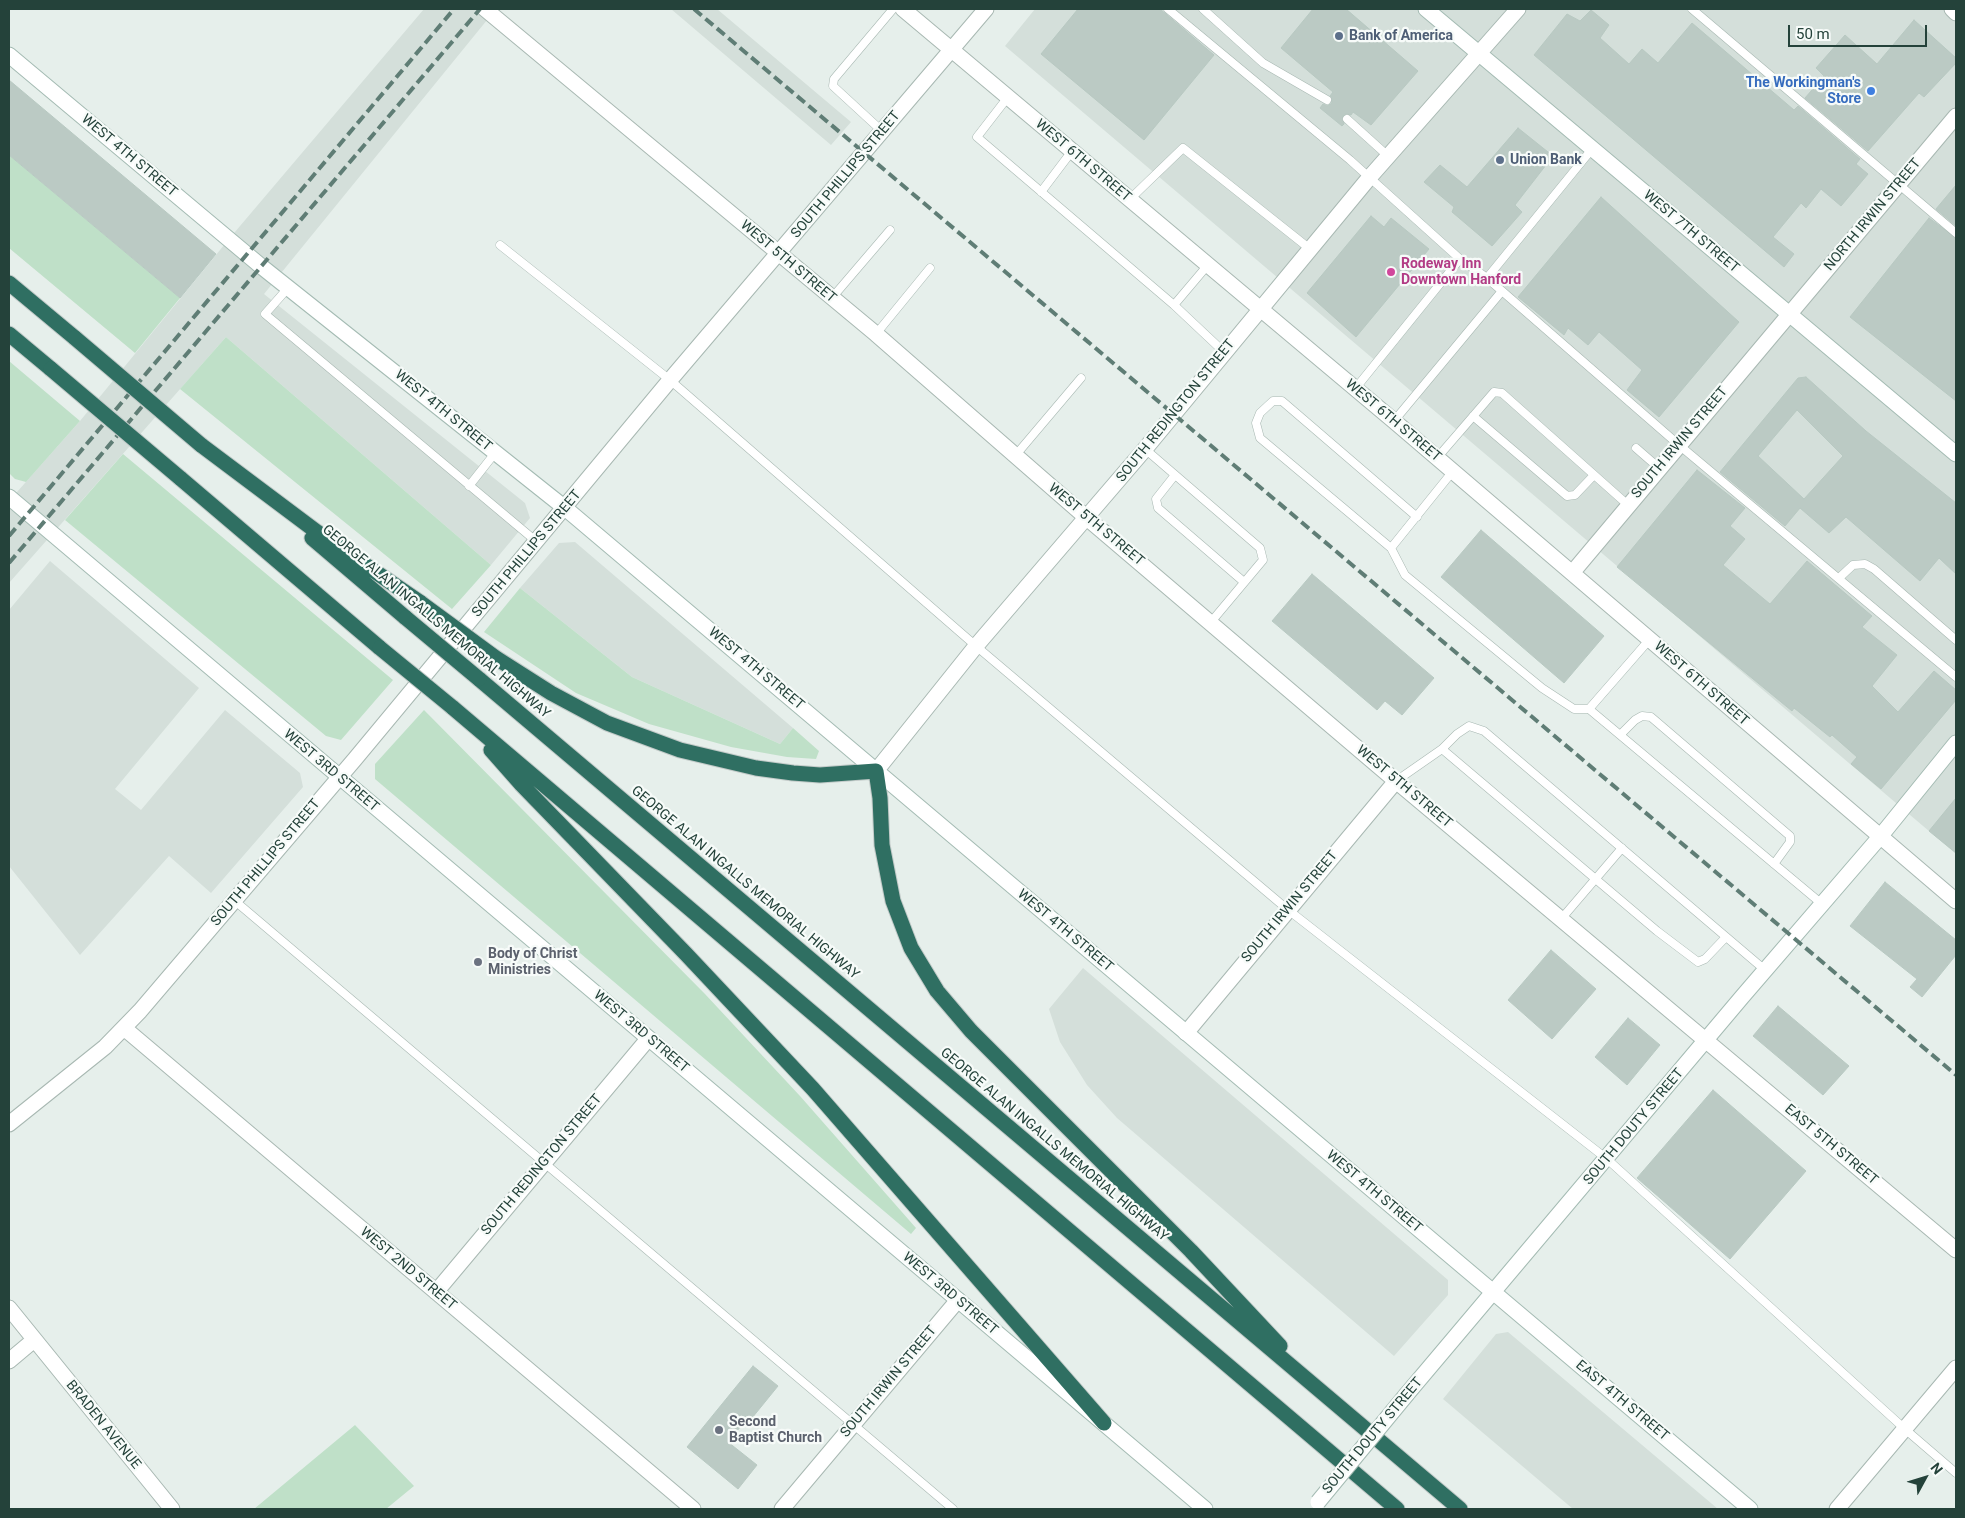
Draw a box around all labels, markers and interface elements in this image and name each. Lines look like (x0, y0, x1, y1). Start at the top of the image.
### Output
scale bar (1790, 15, 1929, 47)
text: 50 m (1796, 25, 1830, 43)
place label: Bank of America (1349, 28, 1453, 44)
marker: Bank of America (1333, 30, 1345, 42)
place label: The Workingman's Store (1746, 75, 1861, 108)
marker: The Workingman's Store (1865, 85, 1877, 97)
street label: SOUTH PHILLIPS STREET (788, 108, 904, 242)
street label: WEST 4TH STREET (78, 111, 180, 201)
street label: WEST 6TH STREET (1032, 116, 1134, 206)
place label: Union Bank (1510, 152, 1582, 168)
marker: Union Bank (1494, 154, 1506, 166)
street label: NORTH IRWIN STREET (1821, 155, 1925, 275)
street label: WEST 7TH STREET (1640, 187, 1742, 277)
street label: WEST 5TH STREET (737, 217, 839, 307)
place label: Rodeway Inn Downtown Hanford (1401, 256, 1521, 288)
marker: Rodeway Inn Downtown Hanford (1385, 266, 1397, 278)
street label: SOUTH REDINGTON STREET (1113, 336, 1239, 486)
street label: WEST 4TH STREET (391, 367, 495, 455)
street label: WEST 6TH STREET (1342, 376, 1444, 466)
street label: SOUTH IRWIN STREET (1628, 384, 1732, 502)
street label: WEST 5TH STREET (1045, 480, 1147, 570)
street label: SOUTH PHILLIPS STREET (469, 487, 585, 621)
street label: GEORGE ALAN INGALLS MEMORIAL HIGHWAY (319, 522, 553, 722)
street label: WEST 4TH STREET (705, 624, 807, 714)
street label: WEST 6TH STREET (1650, 638, 1752, 730)
street label: WEST 3RD STREET (280, 726, 382, 816)
street label: WEST 5TH STREET (1353, 742, 1455, 832)
street label: GEORGE ALAN INGALLS MEMORIAL HIGHWAY (628, 783, 862, 983)
street label: SOUTH PHILLIPS STREET (208, 796, 324, 930)
street label: SOUTH IRWIN STREET (1238, 848, 1342, 966)
street label: WEST 4TH STREET (1014, 886, 1116, 976)
place label: Body of Christ Ministries (488, 946, 577, 979)
marker: Body of Christ Ministries (472, 956, 484, 968)
street label: WEST 3RD STREET (590, 987, 692, 1077)
street label: GEORGE ALAN INGALLS MEMORIAL HIGHWAY (937, 1045, 1171, 1245)
street label: SOUTH DOUTY STREET (1580, 1065, 1688, 1189)
street label: SOUTH REDINGTON STREET (478, 1091, 606, 1239)
street label: EAST 5TH STREET (1781, 1101, 1881, 1189)
street label: WEST 4TH STREET (1323, 1147, 1425, 1237)
street label: WEST 2ND STREET (356, 1224, 460, 1314)
street label: WEST 3RD STREET (899, 1249, 1001, 1339)
street label: SOUTH IRWIN STREET (837, 1323, 941, 1441)
street label: EAST 4TH STREET (1572, 1357, 1672, 1445)
street label: SOUTH DOUTY STREET (1319, 1374, 1427, 1498)
street label: BRADEN AVENUE (62, 1377, 144, 1473)
place label: Second Baptist Church (729, 1414, 822, 1446)
marker: Second Baptist Church (713, 1424, 725, 1436)
north arrow (1900, 1453, 1950, 1503)
text: N (1927, 1460, 1946, 1477)

